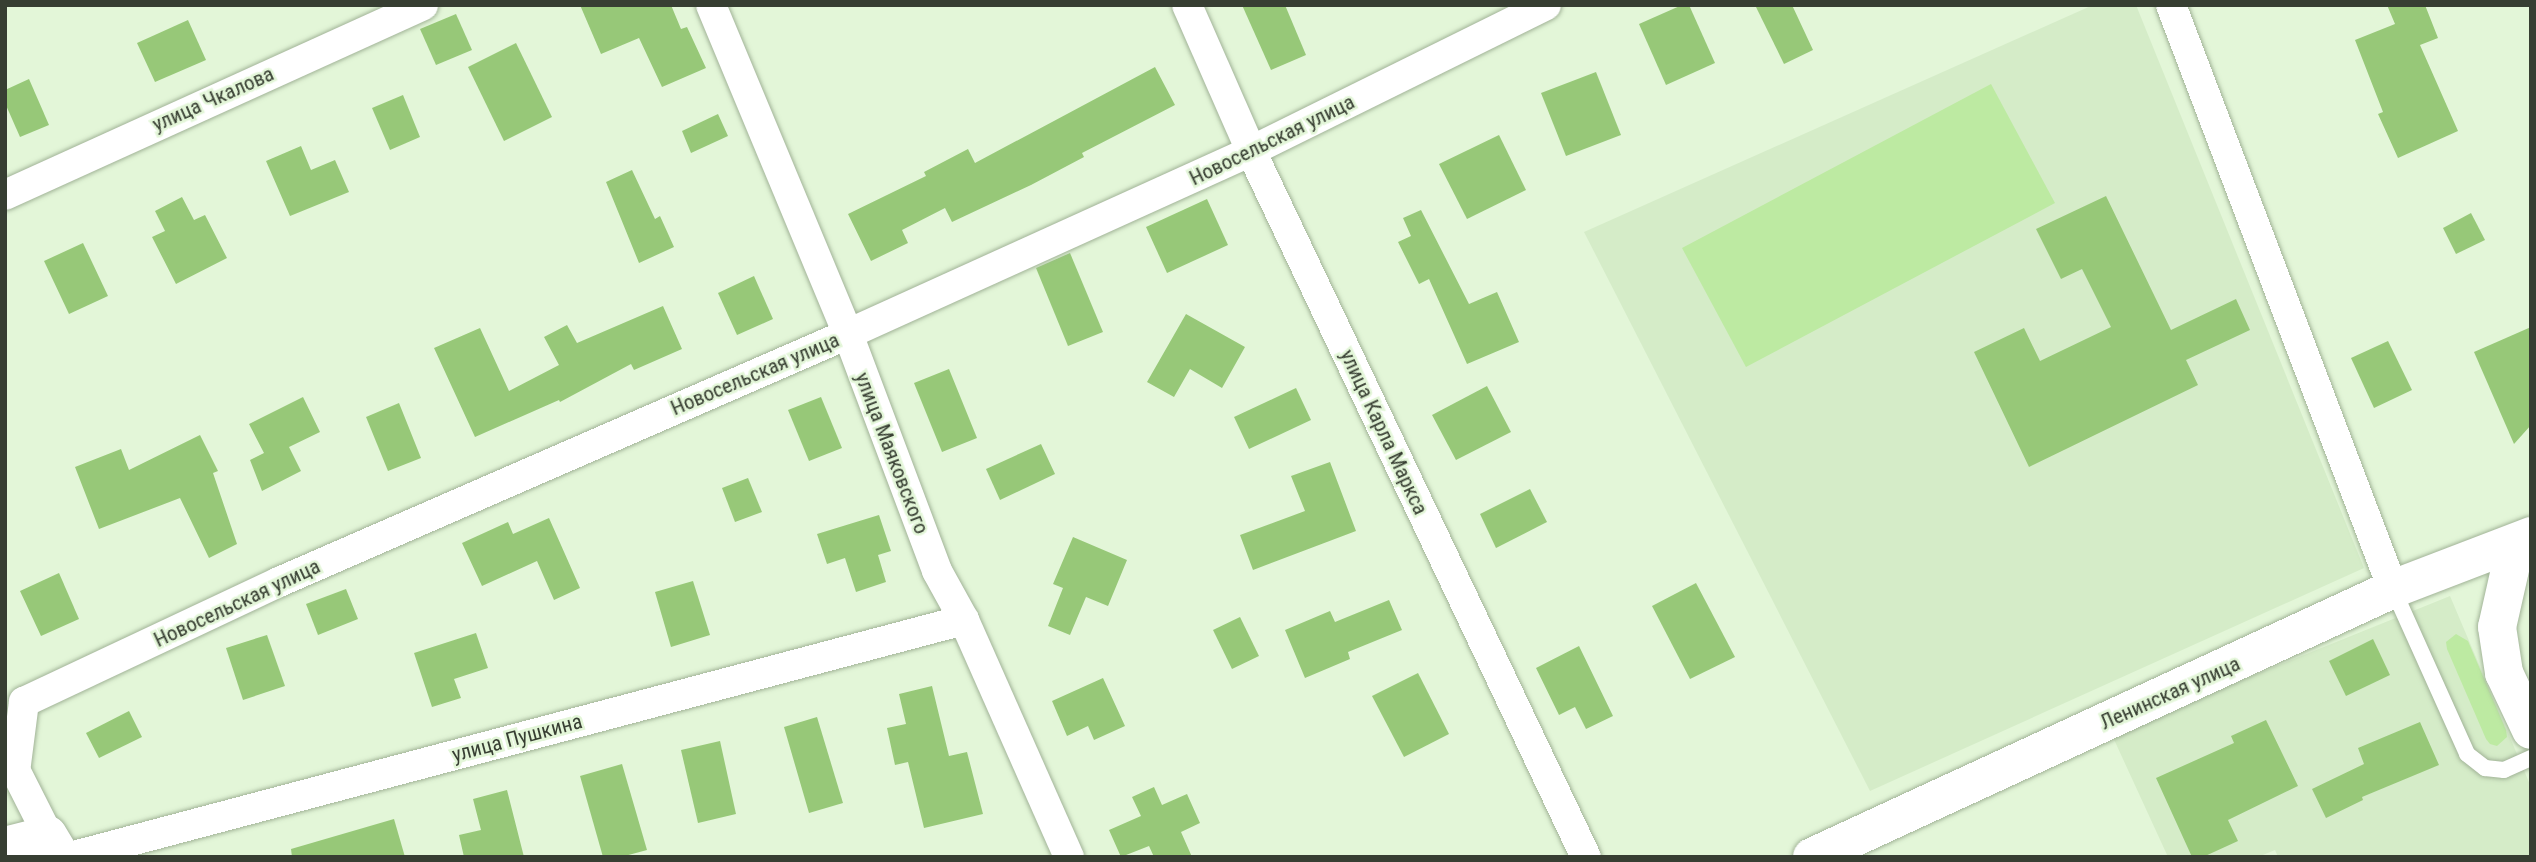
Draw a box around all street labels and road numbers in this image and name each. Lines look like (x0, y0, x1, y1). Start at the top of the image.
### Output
street label: улица Чкалова (148, 61, 278, 137)
street label: Новосельская улица (1185, 89, 1359, 191)
street label: Новосельская улица (667, 327, 843, 421)
street label: улица Карла Маркса (1335, 345, 1433, 519)
street label: улица Маяковского (850, 369, 934, 537)
street label: Новосельская улица (150, 553, 324, 653)
street label: Ленинская улица (2096, 651, 2244, 735)
street label: улица Пушкина (449, 709, 585, 767)

